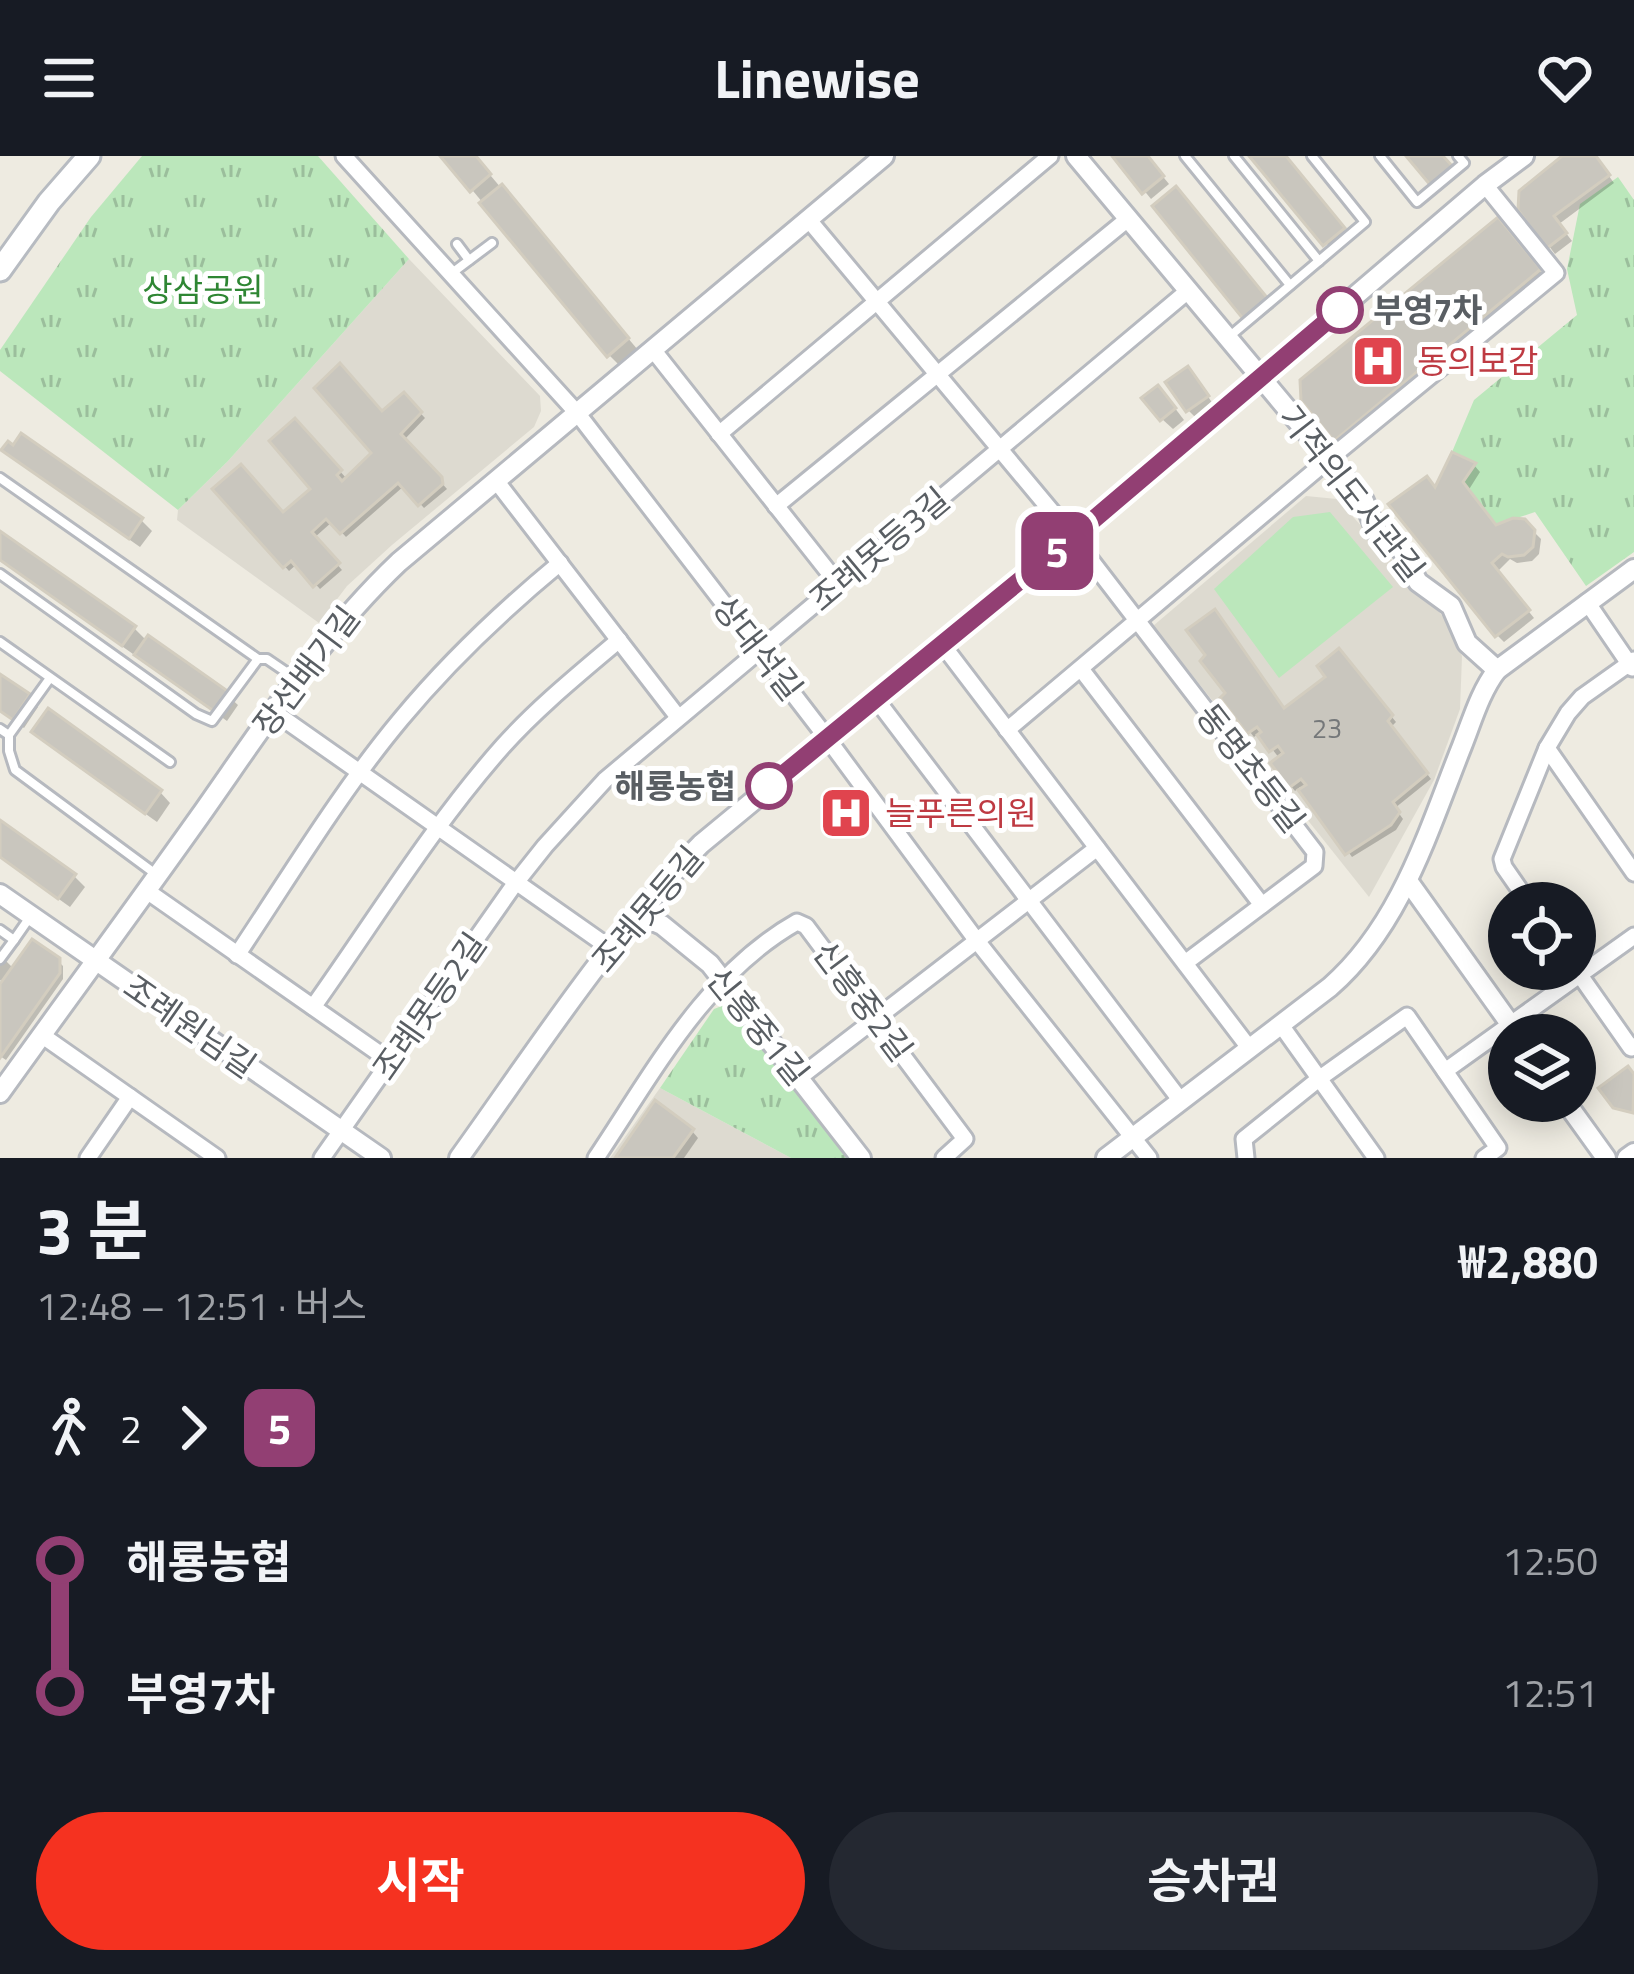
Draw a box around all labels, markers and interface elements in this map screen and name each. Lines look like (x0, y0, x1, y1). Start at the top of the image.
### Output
text: Linewise (714, 37, 920, 119)
icon: menu (36, 45, 102, 111)
icon: heart (1532, 45, 1598, 111)
park label: 상삼공원 (142, 265, 264, 315)
place label: 부영7차 (1373, 285, 1483, 335)
marker: 부영7차 (1318, 288, 1362, 332)
hospital icon: 동의보감 (1350, 333, 1406, 389)
place label: 동의보감 (1417, 336, 1538, 386)
street label: 기적의도서관길 (1267, 394, 1437, 592)
street label: 조례못등3길 (798, 475, 960, 623)
line badge: 5 (1018, 512, 1096, 590)
text: 5 (1045, 519, 1069, 583)
street label: 상대석길 (701, 585, 815, 711)
street label: 장선배기길 (240, 595, 372, 747)
street label: 동명초등길 (1185, 693, 1317, 843)
house number: 23 (1312, 707, 1342, 748)
place label: 해룡농협 (615, 761, 736, 811)
marker: 해룡농협 (747, 764, 791, 808)
hospital icon: 늘푸른의원 (818, 785, 874, 841)
place label: 늘푸른의원 (885, 788, 1037, 838)
street label: 조례못등길 (579, 835, 715, 983)
map controls (1488, 882, 1596, 1122)
button: locate (1488, 882, 1596, 990)
street label: 조례못등2길 (360, 922, 498, 1090)
street label: 신흥중2길 (801, 930, 925, 1072)
street label: 신흥중1길 (695, 956, 821, 1096)
street label: 조례원님길 (113, 962, 267, 1090)
button: layers (1488, 1014, 1596, 1122)
text: 3 분 (36, 1179, 148, 1280)
text: ₩2,880 (1459, 1227, 1598, 1295)
text: 12:48 – 12:51 · 버스 (36, 1276, 367, 1335)
icon: walk (36, 1395, 102, 1461)
icon: forward (160, 1395, 226, 1461)
text: 5 (268, 1396, 291, 1460)
text: 2 (120, 1399, 142, 1458)
text: 해룡농협 (126, 1527, 292, 1595)
text: 12:50 (1502, 1531, 1598, 1590)
text: 부영7차 (126, 1659, 275, 1727)
text: 12:51 (1502, 1663, 1598, 1722)
button: 시작 (36, 1812, 805, 1950)
button: 승차권 (829, 1812, 1598, 1950)

